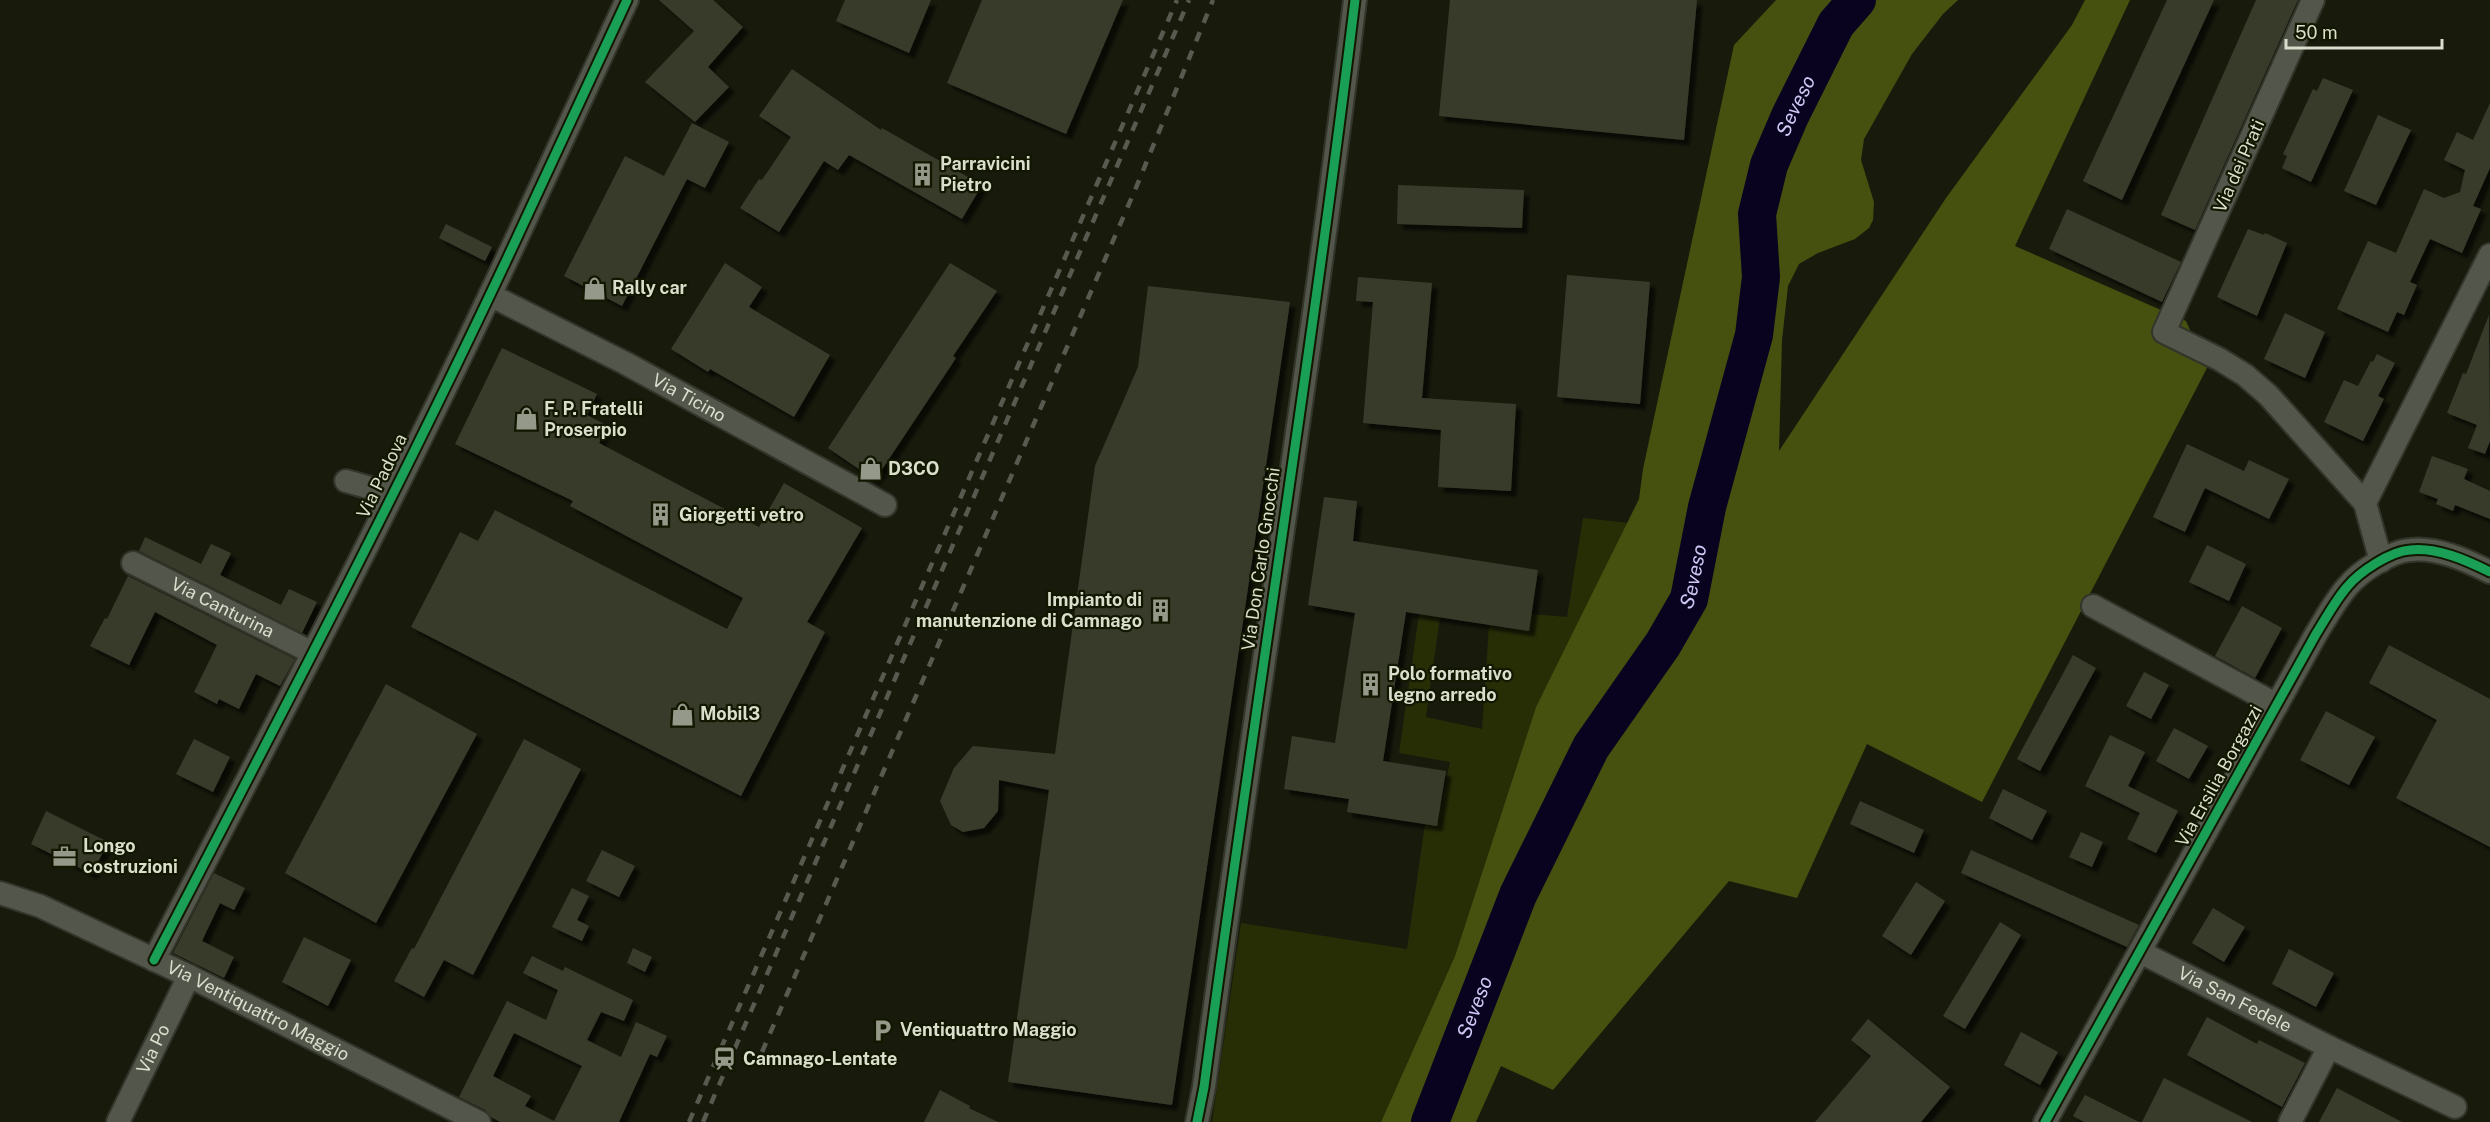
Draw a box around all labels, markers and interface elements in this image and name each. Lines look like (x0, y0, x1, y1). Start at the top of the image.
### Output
scale bar (2286, 12, 2442, 50)
text: 50 m (2295, 22, 2338, 43)
water label: Seveso (1771, 71, 1820, 140)
street label: Via dei Prati (2209, 116, 2268, 216)
place label: Parravicini Pietro (940, 153, 1031, 195)
building icon: Parravicini Pietro (909, 161, 935, 187)
shop icon: Rally car (581, 275, 607, 301)
place label: Rally car (612, 277, 688, 298)
street label: Via Ticino (649, 369, 730, 426)
place label: F. P. Fratelli Proserpio (544, 398, 643, 440)
shop icon: F. P. Fratelli Proserpio (513, 406, 539, 432)
street label: Via Padova (352, 430, 411, 522)
shop icon: D3CO (857, 456, 883, 482)
place label: D3CO (888, 458, 940, 479)
street label: Via Don Carlo Gnocchi (1237, 466, 1284, 652)
building icon: Giorgetti vetro (648, 502, 674, 528)
place label: Giorgetti vetro (679, 504, 804, 525)
water label: Seveso (1674, 542, 1711, 613)
street label: Via Canturina (168, 573, 278, 642)
place label: Impianto di manutenzione di Camnago (916, 589, 1142, 631)
building icon: Impianto di manutenzione di Camnago (1147, 597, 1173, 623)
place label: Polo formativo legno arredo (1388, 663, 1512, 705)
building icon: Polo formativo legno arredo (1357, 671, 1383, 697)
shop icon: Mobil3 (669, 701, 695, 727)
street label: Via Ersilia Borgazzi (2171, 701, 2266, 850)
place label: Mobil3 (700, 703, 760, 724)
place label: Longo costruzioni (83, 835, 178, 877)
office icon: Longo costruzioni (52, 843, 78, 869)
street label: Via Ventiquattro Maggio (164, 956, 353, 1065)
street label: Via San Fedele (2175, 962, 2295, 1036)
water label: Seveso (1452, 973, 1497, 1042)
parking icon: Ventiquattro Maggio (869, 1017, 895, 1043)
place label: Ventiquattro Maggio (900, 1019, 1077, 1040)
street label: Via Po (132, 1021, 174, 1077)
station icon: Camnago-Lentate (712, 1046, 738, 1072)
place label: Camnago-Lentate (743, 1048, 897, 1069)

